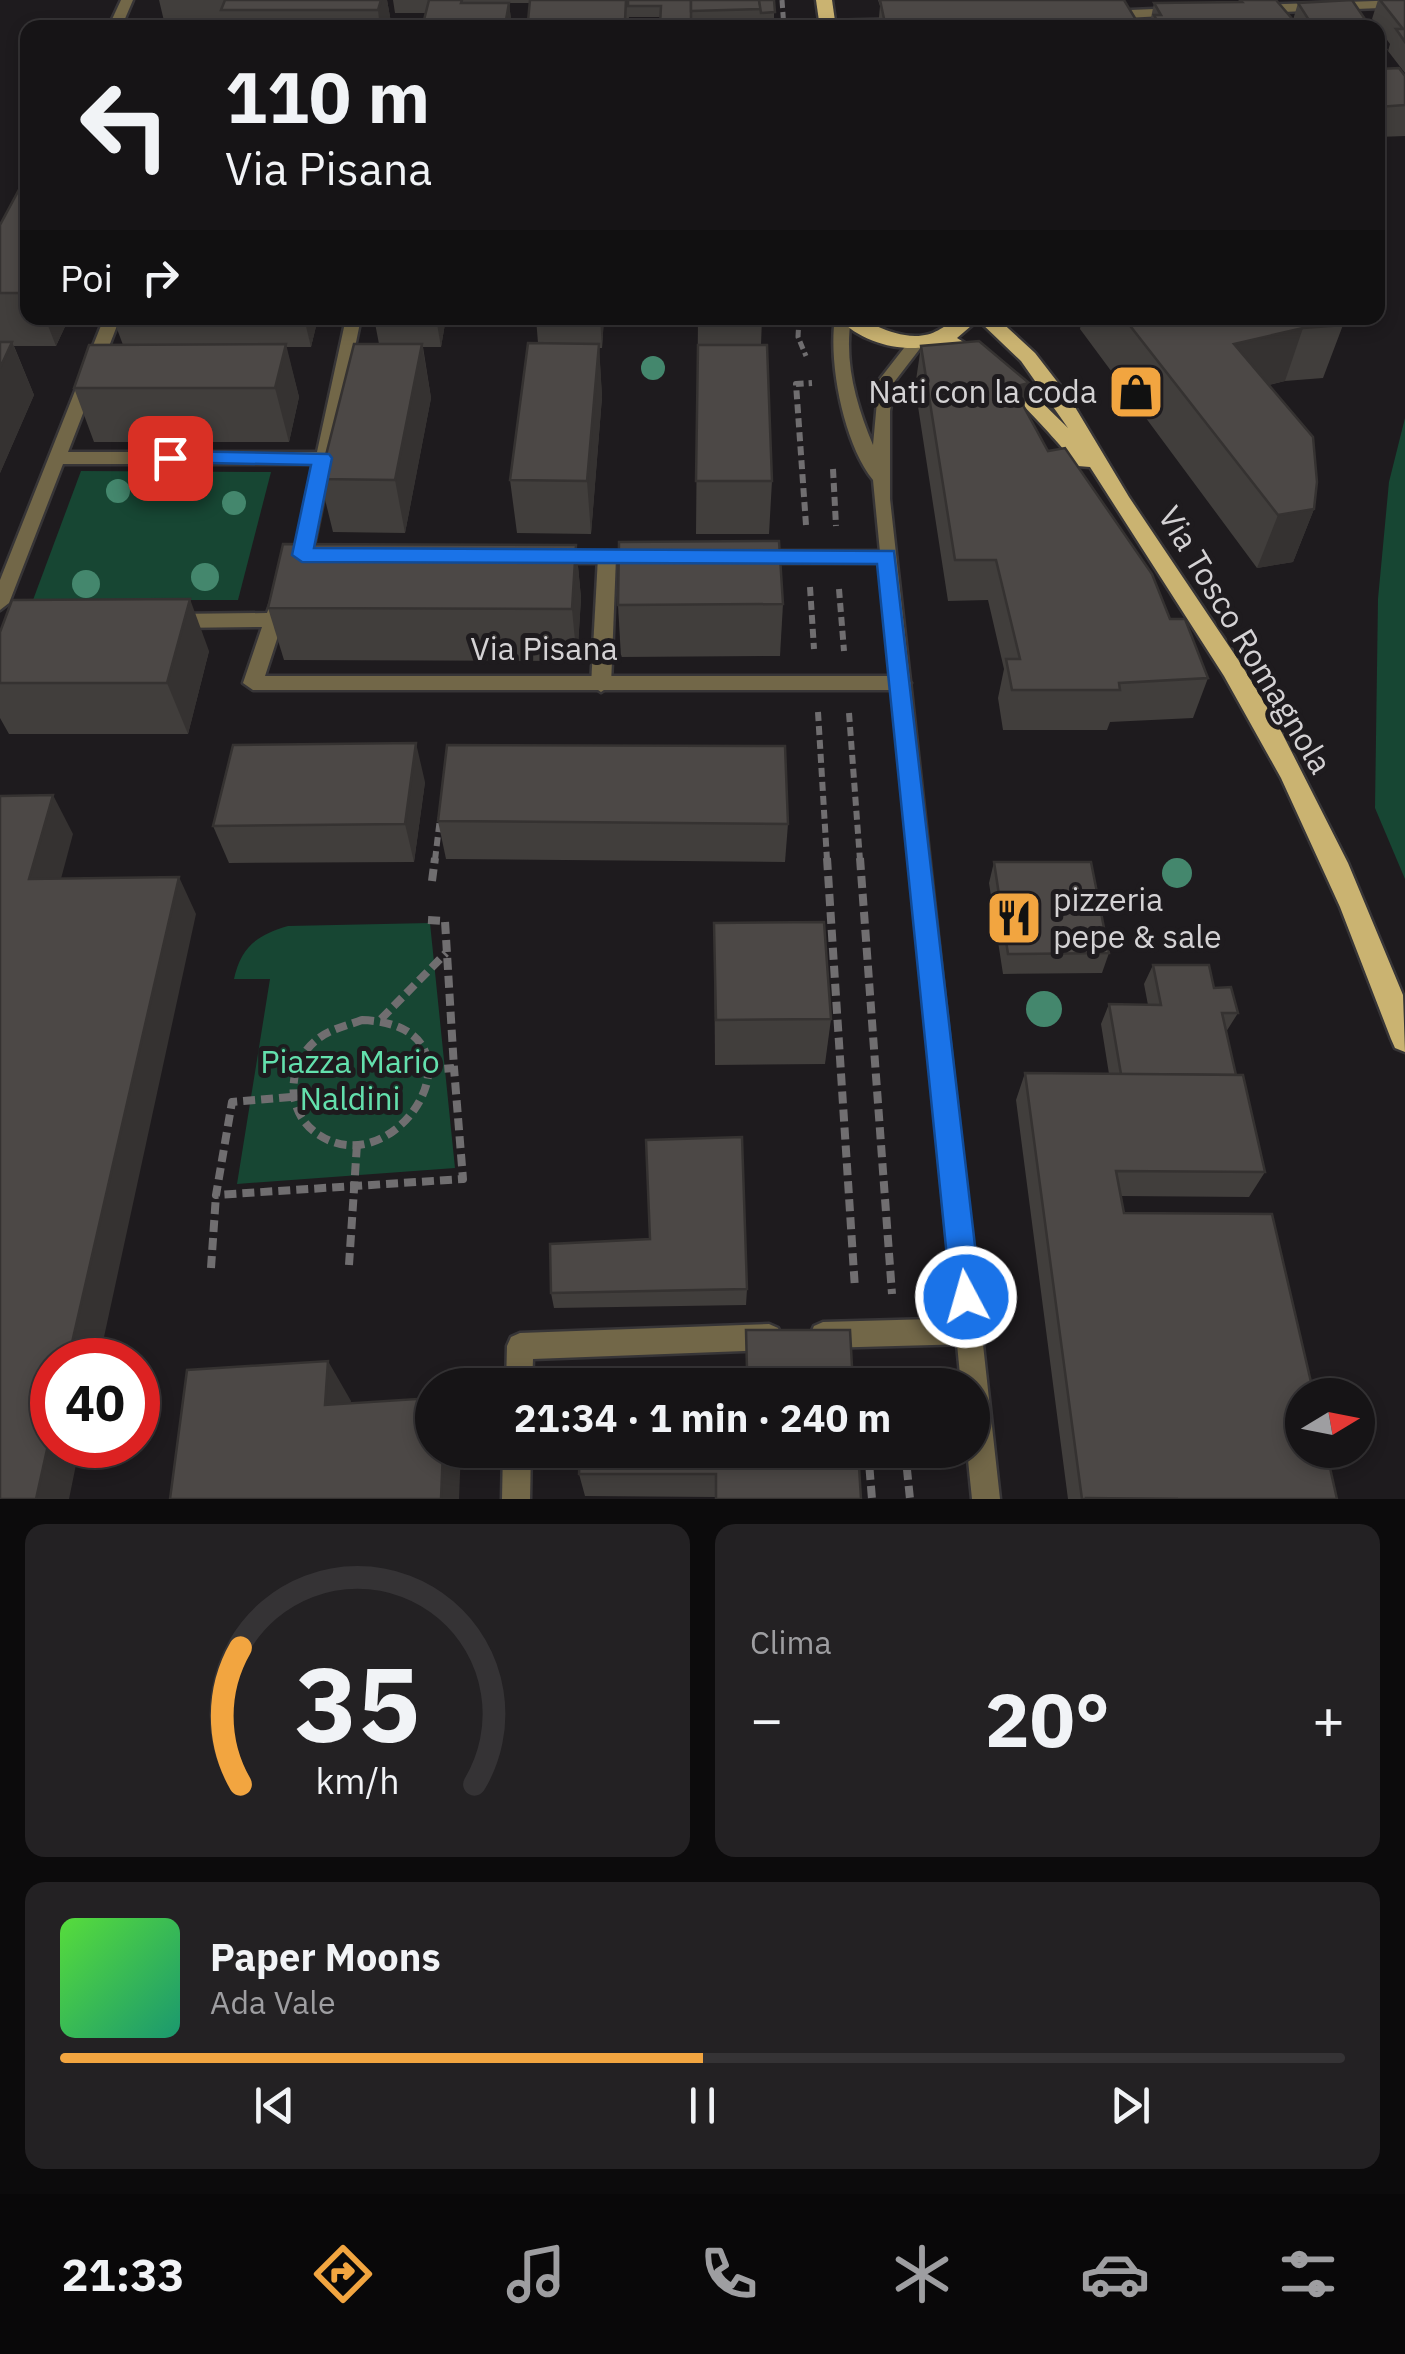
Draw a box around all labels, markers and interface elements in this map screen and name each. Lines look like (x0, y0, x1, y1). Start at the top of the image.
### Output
text: 110 m (225, 51, 430, 142)
icon: left (60, 60, 190, 190)
text: Via Pisana (225, 139, 432, 197)
icon: right (133, 250, 188, 305)
text: Poi (60, 253, 113, 302)
shop icon: Nati con la coda (1106, 362, 1166, 422)
place label: Nati con la coda (868, 370, 1097, 412)
pin (128, 416, 213, 501)
icon: arrive (143, 431, 198, 486)
street label: Via Tosco Romagnola (1149, 498, 1342, 781)
street label: Via Pisana (470, 627, 618, 669)
place label: pizzeria pepe & sale (1053, 878, 1222, 957)
restaurant icon: pizzeria pepe & sale (984, 888, 1044, 948)
park label: Piazza Mario Naldini (260, 1040, 440, 1119)
position arrow (914, 1245, 1018, 1349)
speed limit sign: 40 (30, 1338, 160, 1468)
north arrow (1285, 1378, 1375, 1468)
map controls (1285, 1378, 1375, 1468)
text: 21:34 · 1 min · 240 m (514, 1393, 891, 1442)
text: Clima (750, 1621, 832, 1663)
text: 35 (295, 1635, 420, 1771)
text: 20° (985, 1670, 1110, 1768)
text: − (750, 1683, 783, 1754)
text: + (1312, 1683, 1345, 1754)
text: km/h (315, 1757, 400, 1804)
text: Paper Moons (210, 1932, 441, 1981)
text: Ada Vale (210, 1981, 336, 2023)
icon: previous (247, 2078, 302, 2133)
icon: pause (675, 2078, 730, 2133)
icon: next (1103, 2078, 1158, 2133)
icon: directions (308, 2239, 378, 2309)
icon: music (501, 2239, 571, 2309)
icon: phone (694, 2239, 764, 2309)
icon: climate (887, 2239, 957, 2309)
icon: car (1080, 2239, 1150, 2309)
icon: filters (1273, 2239, 1343, 2309)
text: 21:33 (62, 2245, 184, 2303)

